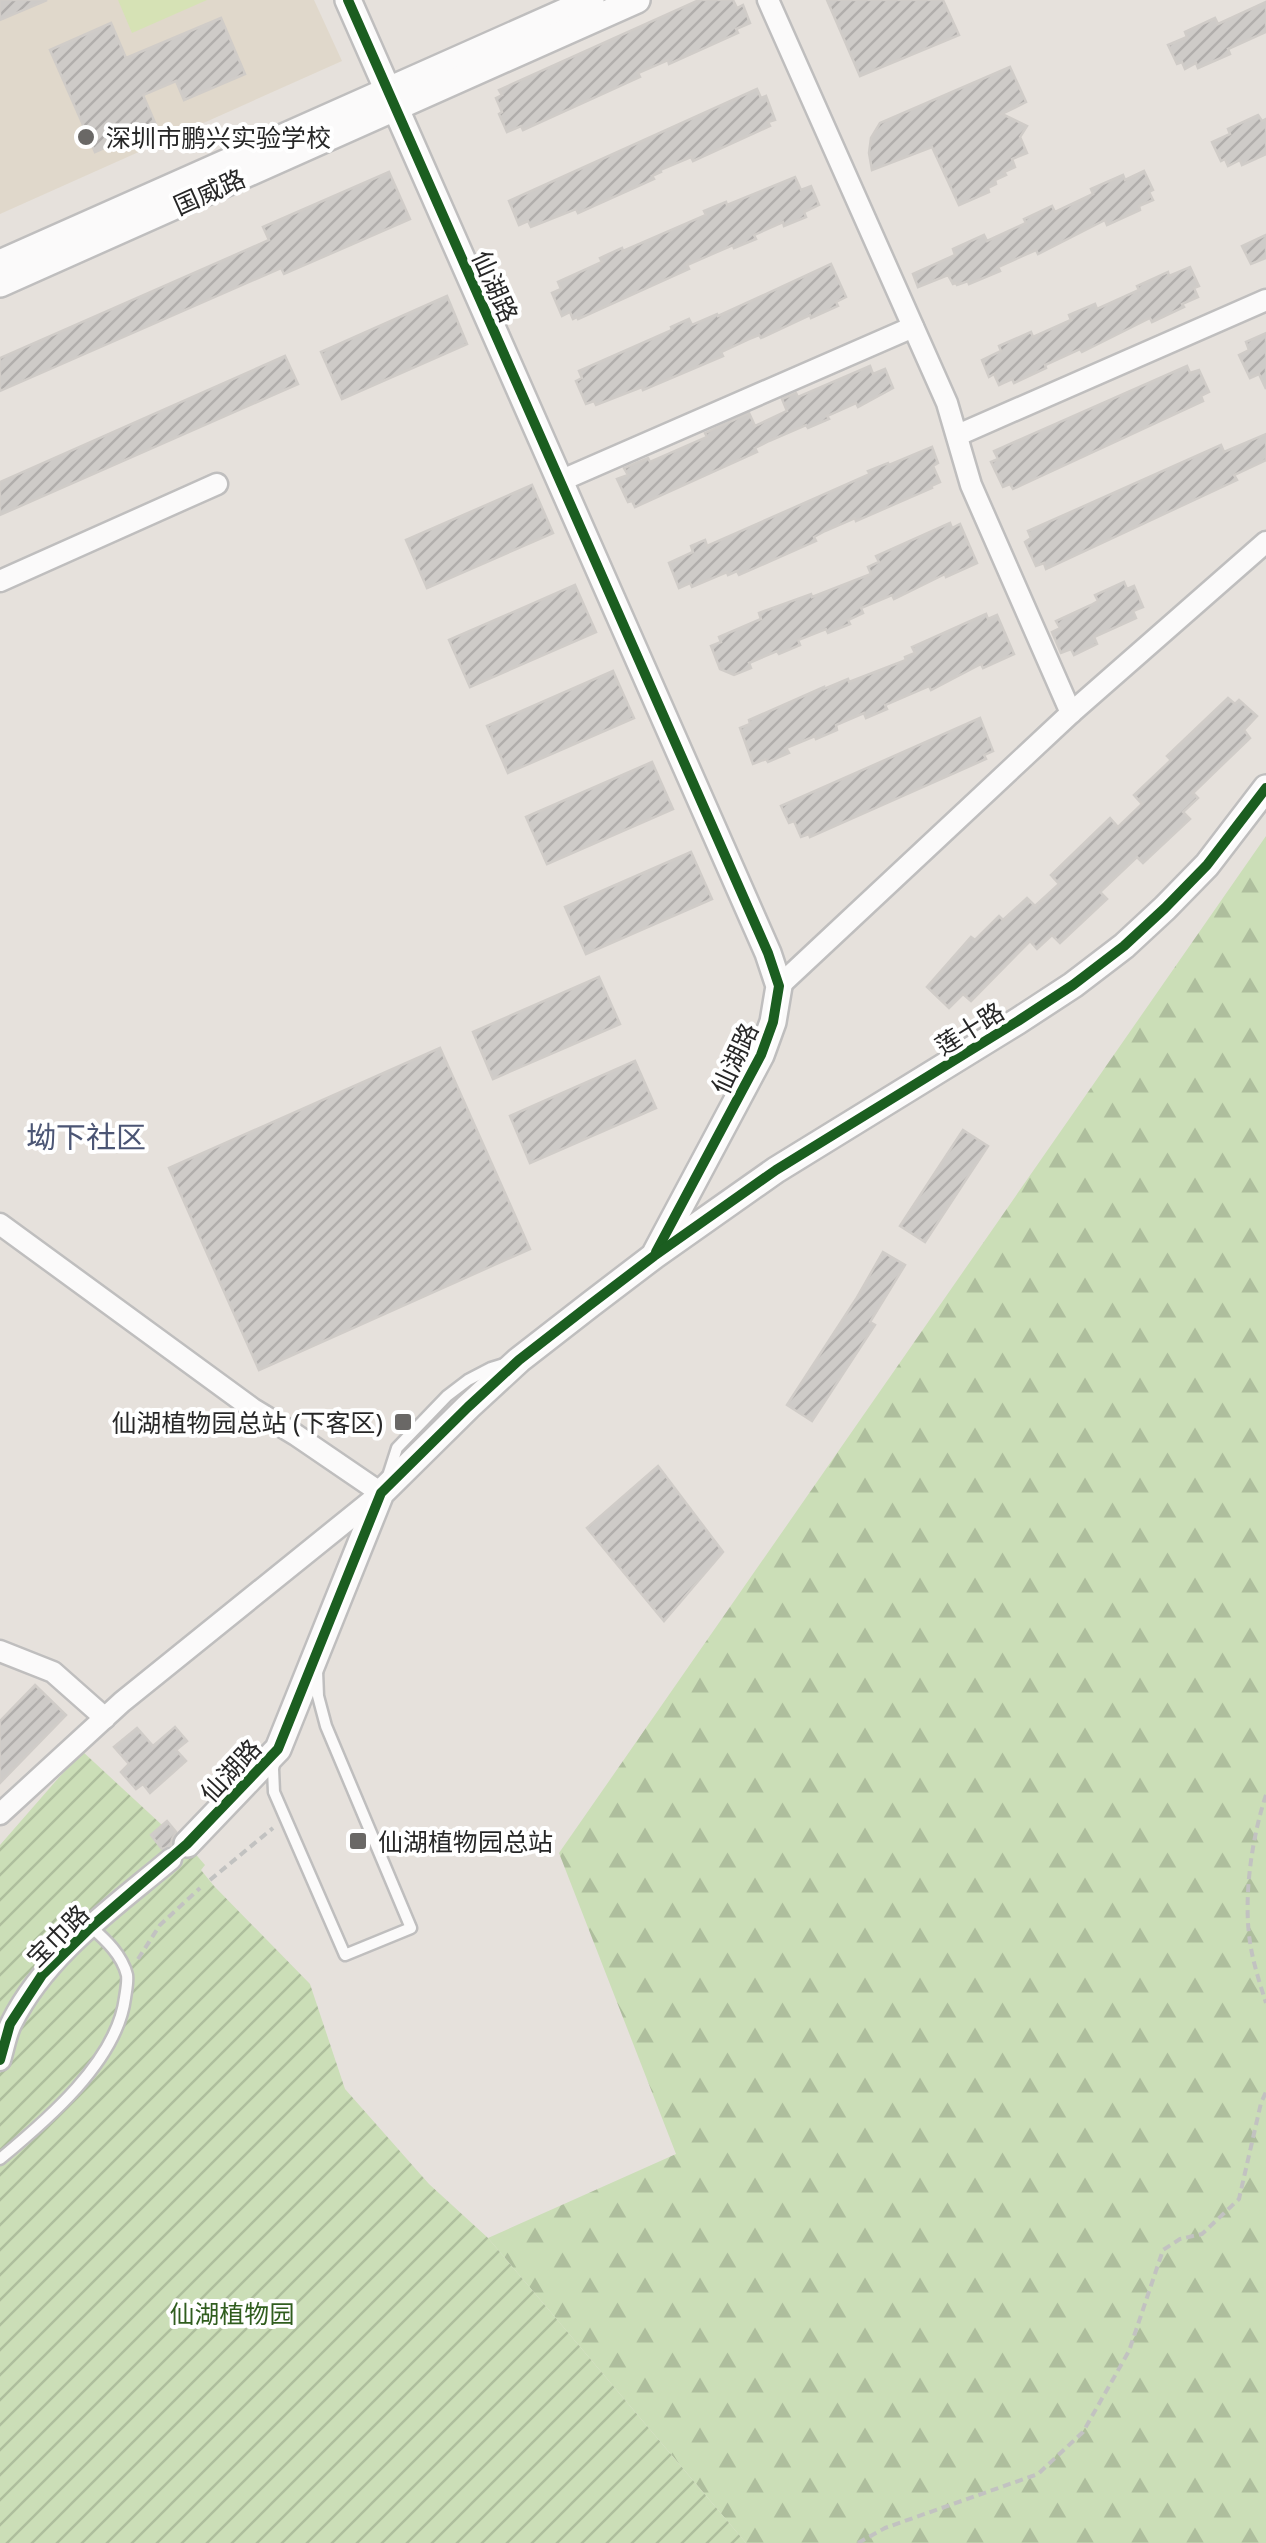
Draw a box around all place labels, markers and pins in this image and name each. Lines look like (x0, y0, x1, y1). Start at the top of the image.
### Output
place label: 深圳市鹏兴实验学校 (106, 120, 331, 154)
marker: 深圳市鹏兴实验学校 (75, 126, 97, 148)
place label: 仙湖植物园总站 (下客区) (111, 1405, 383, 1439)
marker: 仙湖植物园总站 (下客区) (392, 1411, 414, 1433)
place label: 仙湖植物园总站 (378, 1824, 553, 1858)
marker: 仙湖植物园总站 (347, 1830, 369, 1852)

